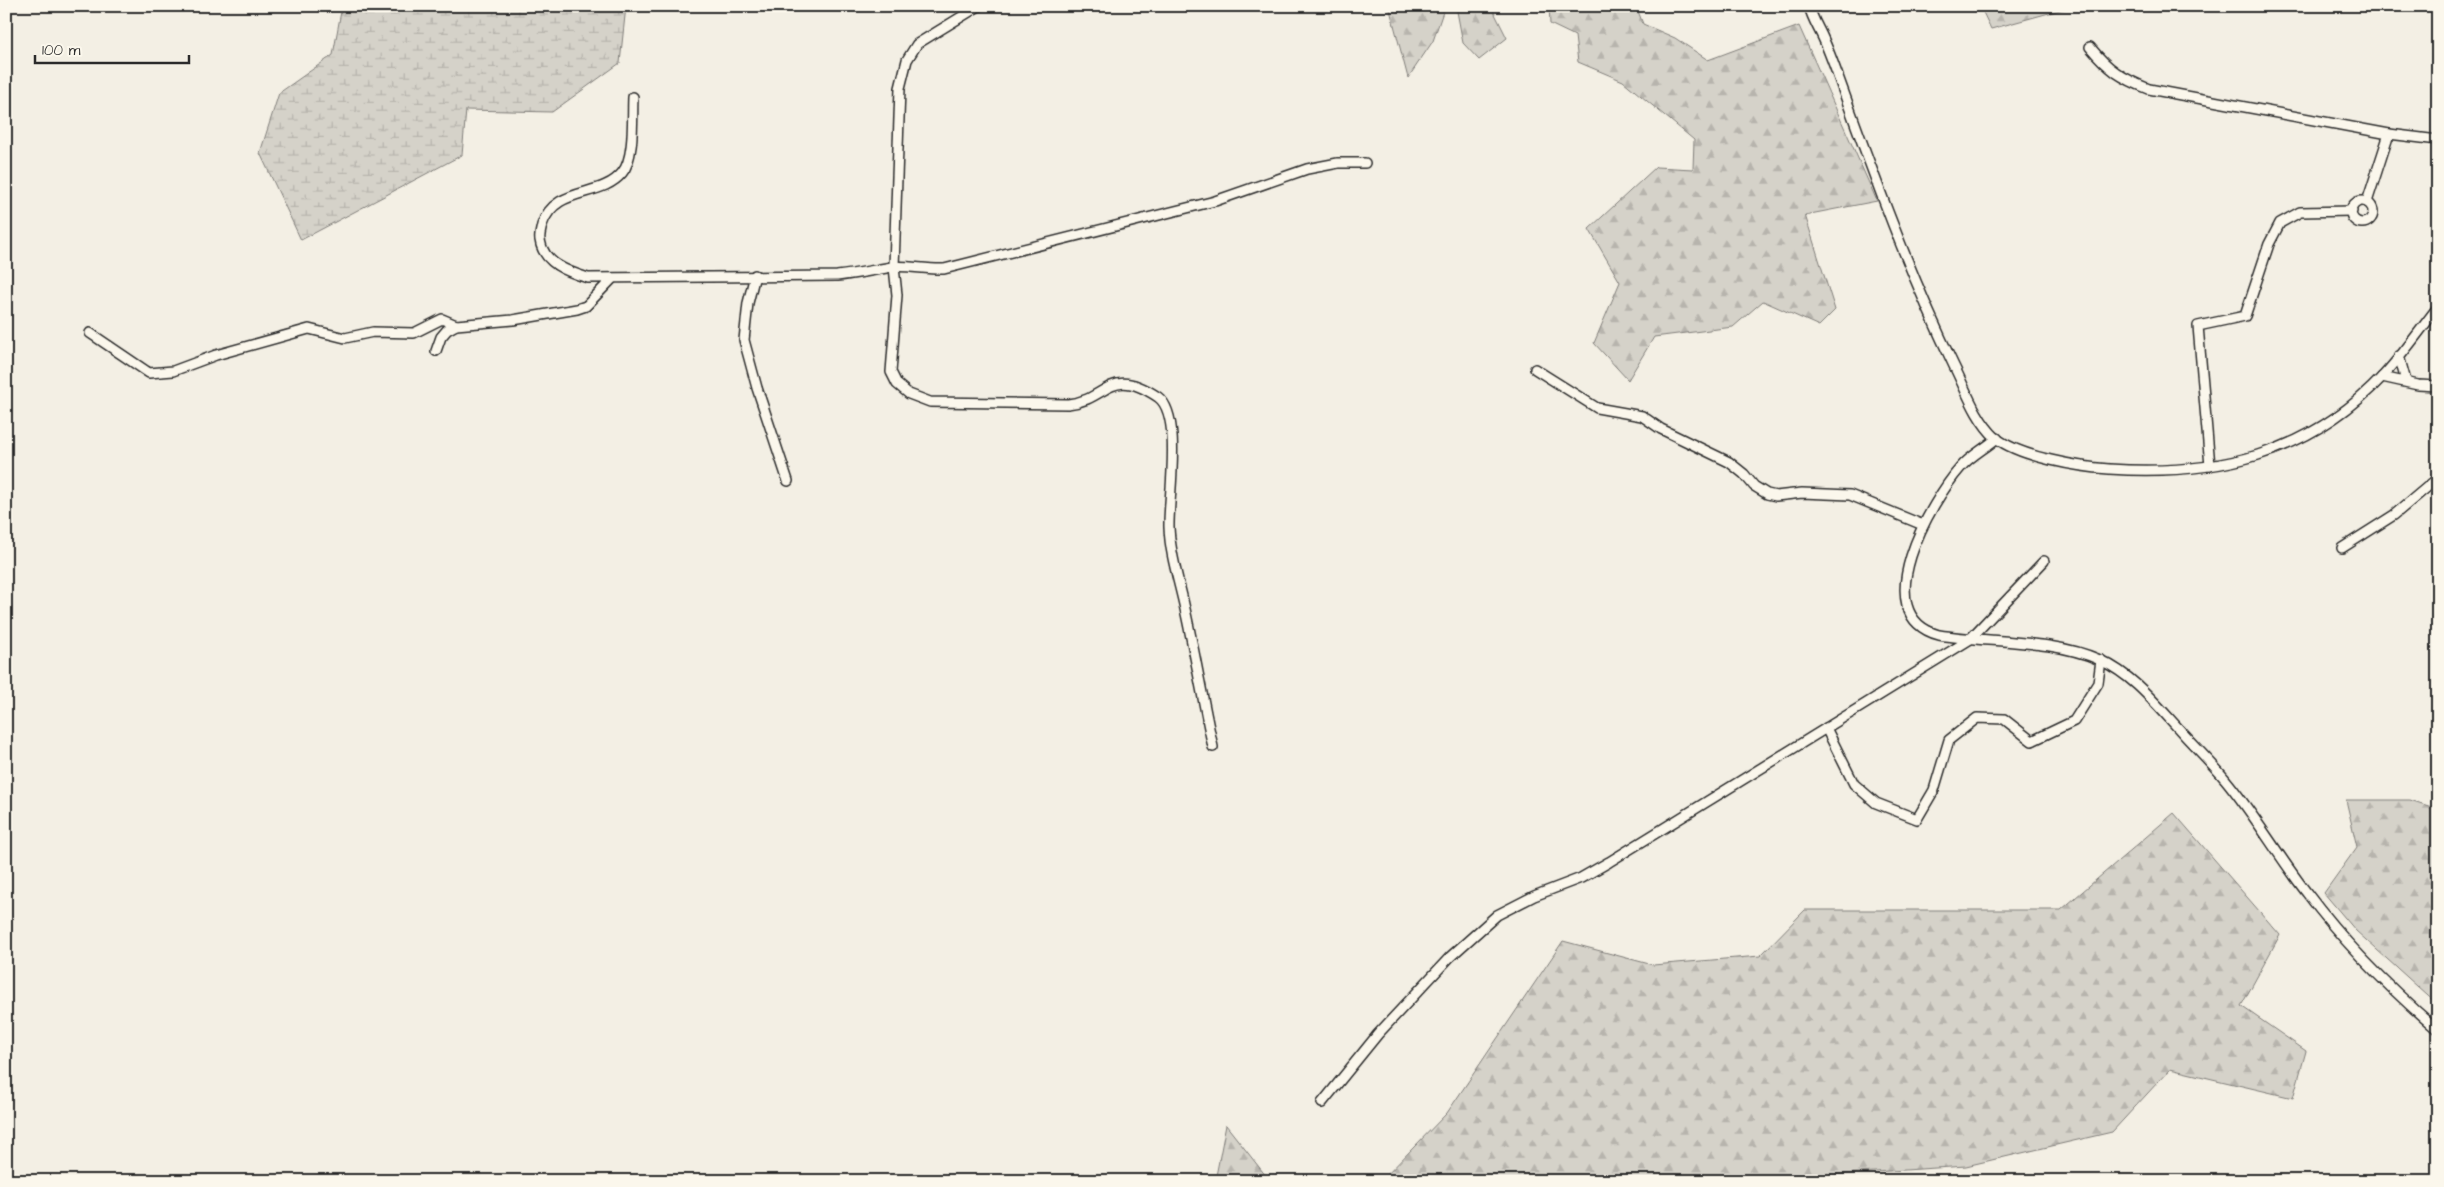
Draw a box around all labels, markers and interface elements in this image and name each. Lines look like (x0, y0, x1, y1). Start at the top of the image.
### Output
scale bar (35, 32, 189, 64)
text: 100 m (42, 40, 81, 61)

